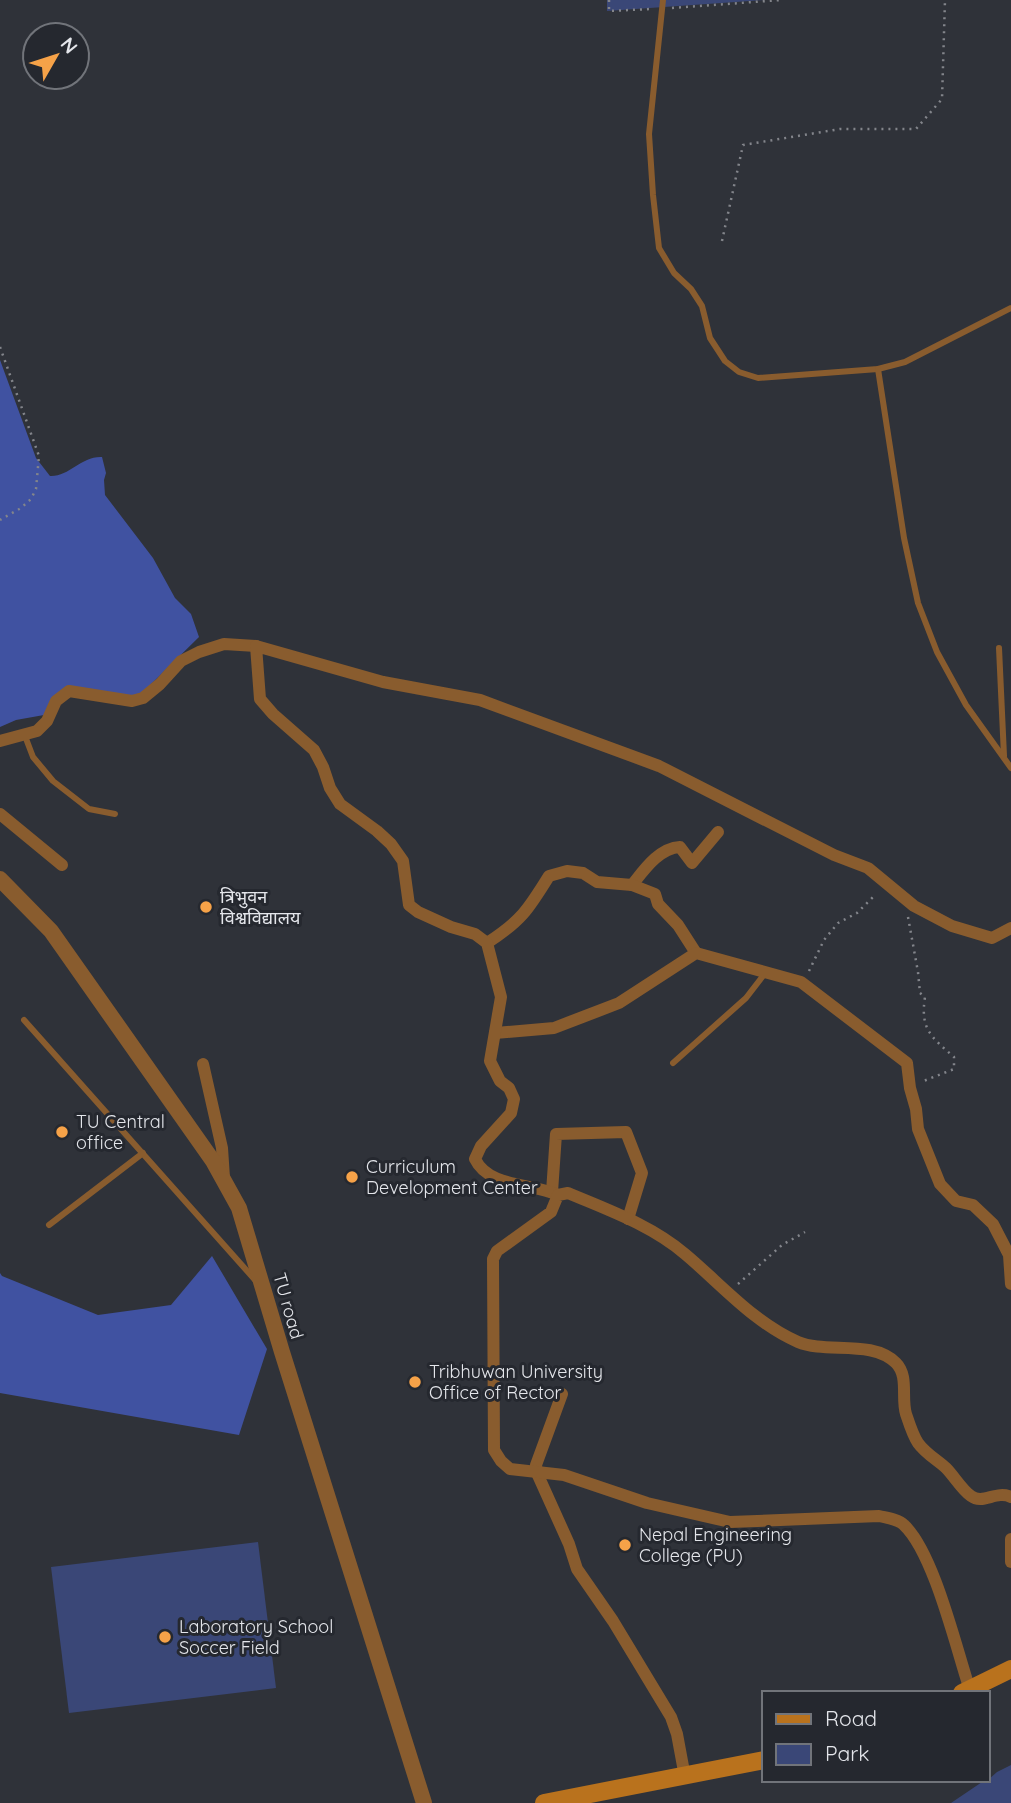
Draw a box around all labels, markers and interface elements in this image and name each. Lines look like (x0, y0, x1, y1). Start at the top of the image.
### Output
north arrow (21, 21, 91, 91)
text: N (55, 32, 83, 58)
place label: त्रिभुवन विश्वविद्यालय (220, 885, 301, 929)
marker: त्रिभुवन विश्वविद्यालय (198, 899, 214, 915)
place label: TU Central office (76, 1110, 165, 1154)
marker: TU Central office (54, 1124, 70, 1140)
place label: Curriculum Development Center (366, 1155, 538, 1199)
marker: Curriculum Development Center (344, 1169, 360, 1185)
street label: TU road (268, 1270, 309, 1342)
place label: Tribhuwan University Office of Rector (429, 1360, 603, 1404)
marker: Tribhuwan University Office of Rector (407, 1374, 423, 1390)
place label: Nepal Engineering College (PU) (639, 1523, 792, 1567)
marker: Nepal Engineering College (PU) (617, 1537, 633, 1553)
place label: Laboratory School Soccer Field (179, 1615, 333, 1659)
marker: Laboratory School Soccer Field (157, 1629, 173, 1645)
legend (762, 1691, 990, 1782)
text: Road (825, 1705, 877, 1731)
text: Park (825, 1740, 869, 1766)

